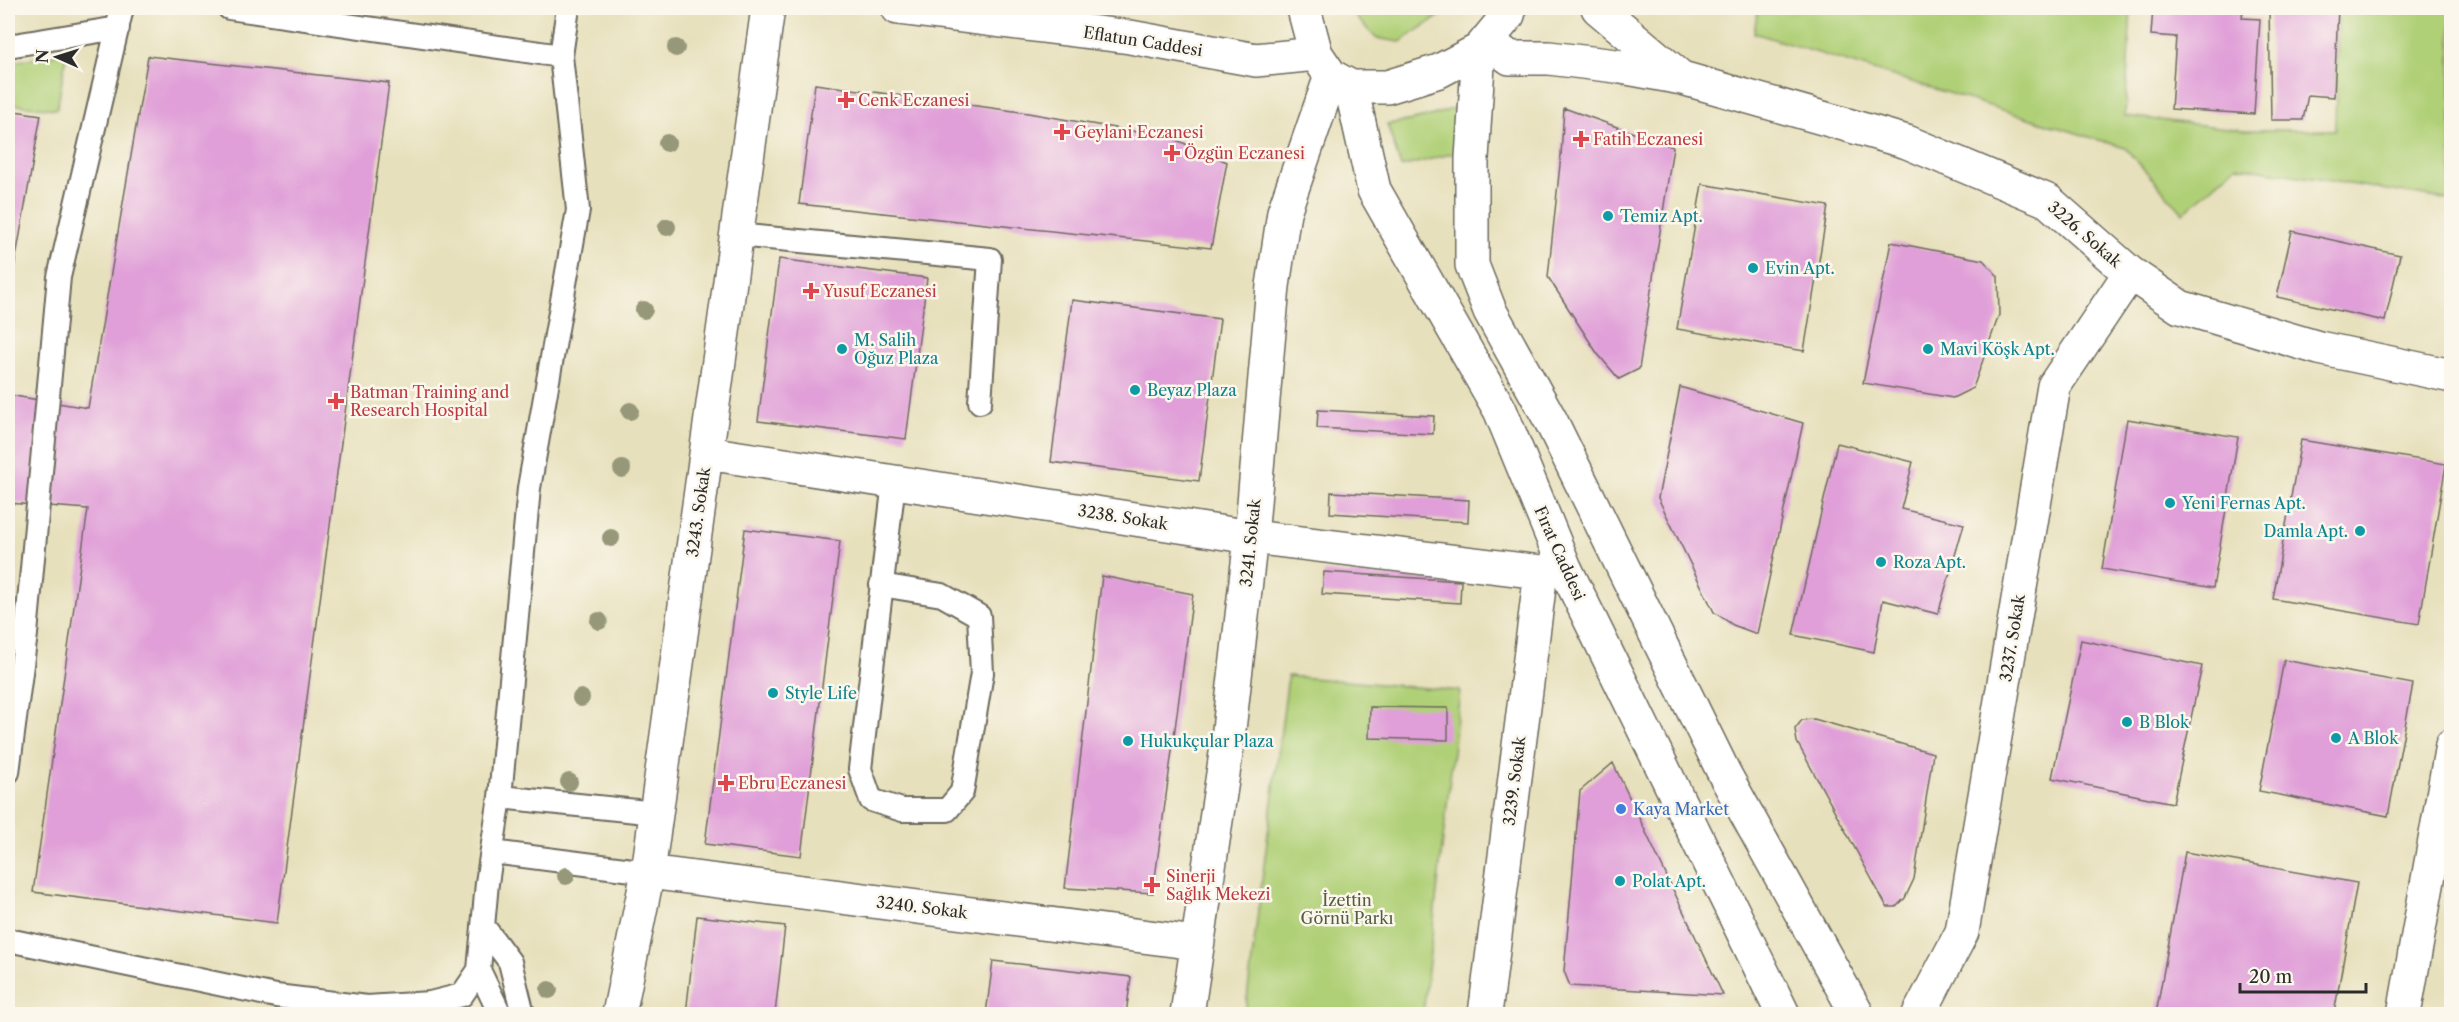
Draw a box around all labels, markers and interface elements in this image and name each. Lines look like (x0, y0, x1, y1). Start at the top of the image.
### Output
street label: Eflatun Caddesi (1082, 22, 1204, 60)
north arrow (27, 27, 87, 87)
text: N (32, 49, 52, 64)
place label: Cenk Eczanesi (858, 90, 970, 110)
marker: Cenk Eczanesi (839, 93, 853, 107)
place label: Geylani Eczanesi (1074, 122, 1204, 142)
marker: Geylani Eczanesi (1055, 125, 1069, 139)
place label: Fatih Eczanesi (1593, 129, 1703, 149)
marker: Fatih Eczanesi (1574, 132, 1588, 146)
place label: Özgün Eczanesi (1184, 143, 1305, 163)
marker: Özgün Eczanesi (1165, 146, 1179, 160)
street label: 3226. Sokak (2044, 197, 2126, 272)
place label: Temiz Apt. (1620, 206, 1703, 226)
marker: Temiz Apt. (1601, 209, 1615, 223)
place label: Evin Apt. (1765, 258, 1835, 278)
marker: Evin Apt. (1746, 261, 1760, 275)
place label: Yusuf Eczanesi (822, 281, 937, 301)
marker: Yusuf Eczanesi (804, 284, 818, 298)
place label: M. Salih Oğuz Plaza (854, 330, 939, 368)
place label: Mavi Köşk Apt. (1940, 339, 2055, 359)
marker: M. Salih Oğuz Plaza (835, 342, 849, 356)
marker: Mavi Köşk Apt. (1921, 342, 1935, 356)
place label: Beyaz Plaza (1147, 380, 1237, 400)
place label: Batman Training and Research Hospital (350, 382, 510, 420)
marker: Beyaz Plaza (1128, 383, 1142, 397)
marker: Batman Training and Research Hospital (327, 392, 345, 410)
street label: 3243. Sokak (682, 465, 714, 558)
place label: Yeni Fernas Apt. (2181, 493, 2306, 513)
marker: Yeni Fernas Apt. (2163, 496, 2177, 510)
street label: 3241. Sokak (1235, 497, 1265, 588)
street label: 3238. Sokak (1077, 500, 1170, 534)
street label: Fırat Caddesi (1530, 503, 1590, 603)
place label: Damla Apt. (2264, 521, 2348, 541)
marker: Damla Apt. (2353, 524, 2367, 538)
place label: Roza Apt. (1893, 552, 1966, 572)
marker: Roza Apt. (1874, 555, 1888, 569)
street label: 3237. Sokak (1995, 592, 2029, 683)
place label: Style Life (785, 683, 857, 703)
marker: Style Life (766, 686, 780, 700)
place label: B Blok (2139, 712, 2190, 732)
marker: B Blok (2120, 715, 2134, 729)
place label: A Blok (2347, 728, 2399, 748)
place label: Hukukçular Plaza (1140, 731, 1274, 751)
marker: A Blok (2329, 731, 2343, 745)
marker: Hukukçular Plaza (1121, 734, 1135, 748)
street label: 3239. Sokak (1499, 734, 1529, 827)
place label: Ebru Eczanesi (738, 773, 847, 793)
marker: Ebru Eczanesi (719, 776, 733, 790)
place label: Kaya Market (1633, 799, 1729, 819)
marker: Kaya Market (1614, 802, 1628, 816)
place label: Sinerji Sağlık Mekezi (1166, 866, 1271, 904)
place label: Polat Apt. (1632, 871, 1706, 891)
marker: Polat Apt. (1613, 874, 1627, 888)
marker: Sinerji Sağlık Mekezi (1143, 876, 1161, 894)
park label: İzettin Görnü Parkı (1301, 890, 1394, 928)
street label: 3240. Sokak (875, 891, 969, 923)
scale bar (2240, 956, 2366, 994)
text: 20 m (2249, 966, 2293, 988)

